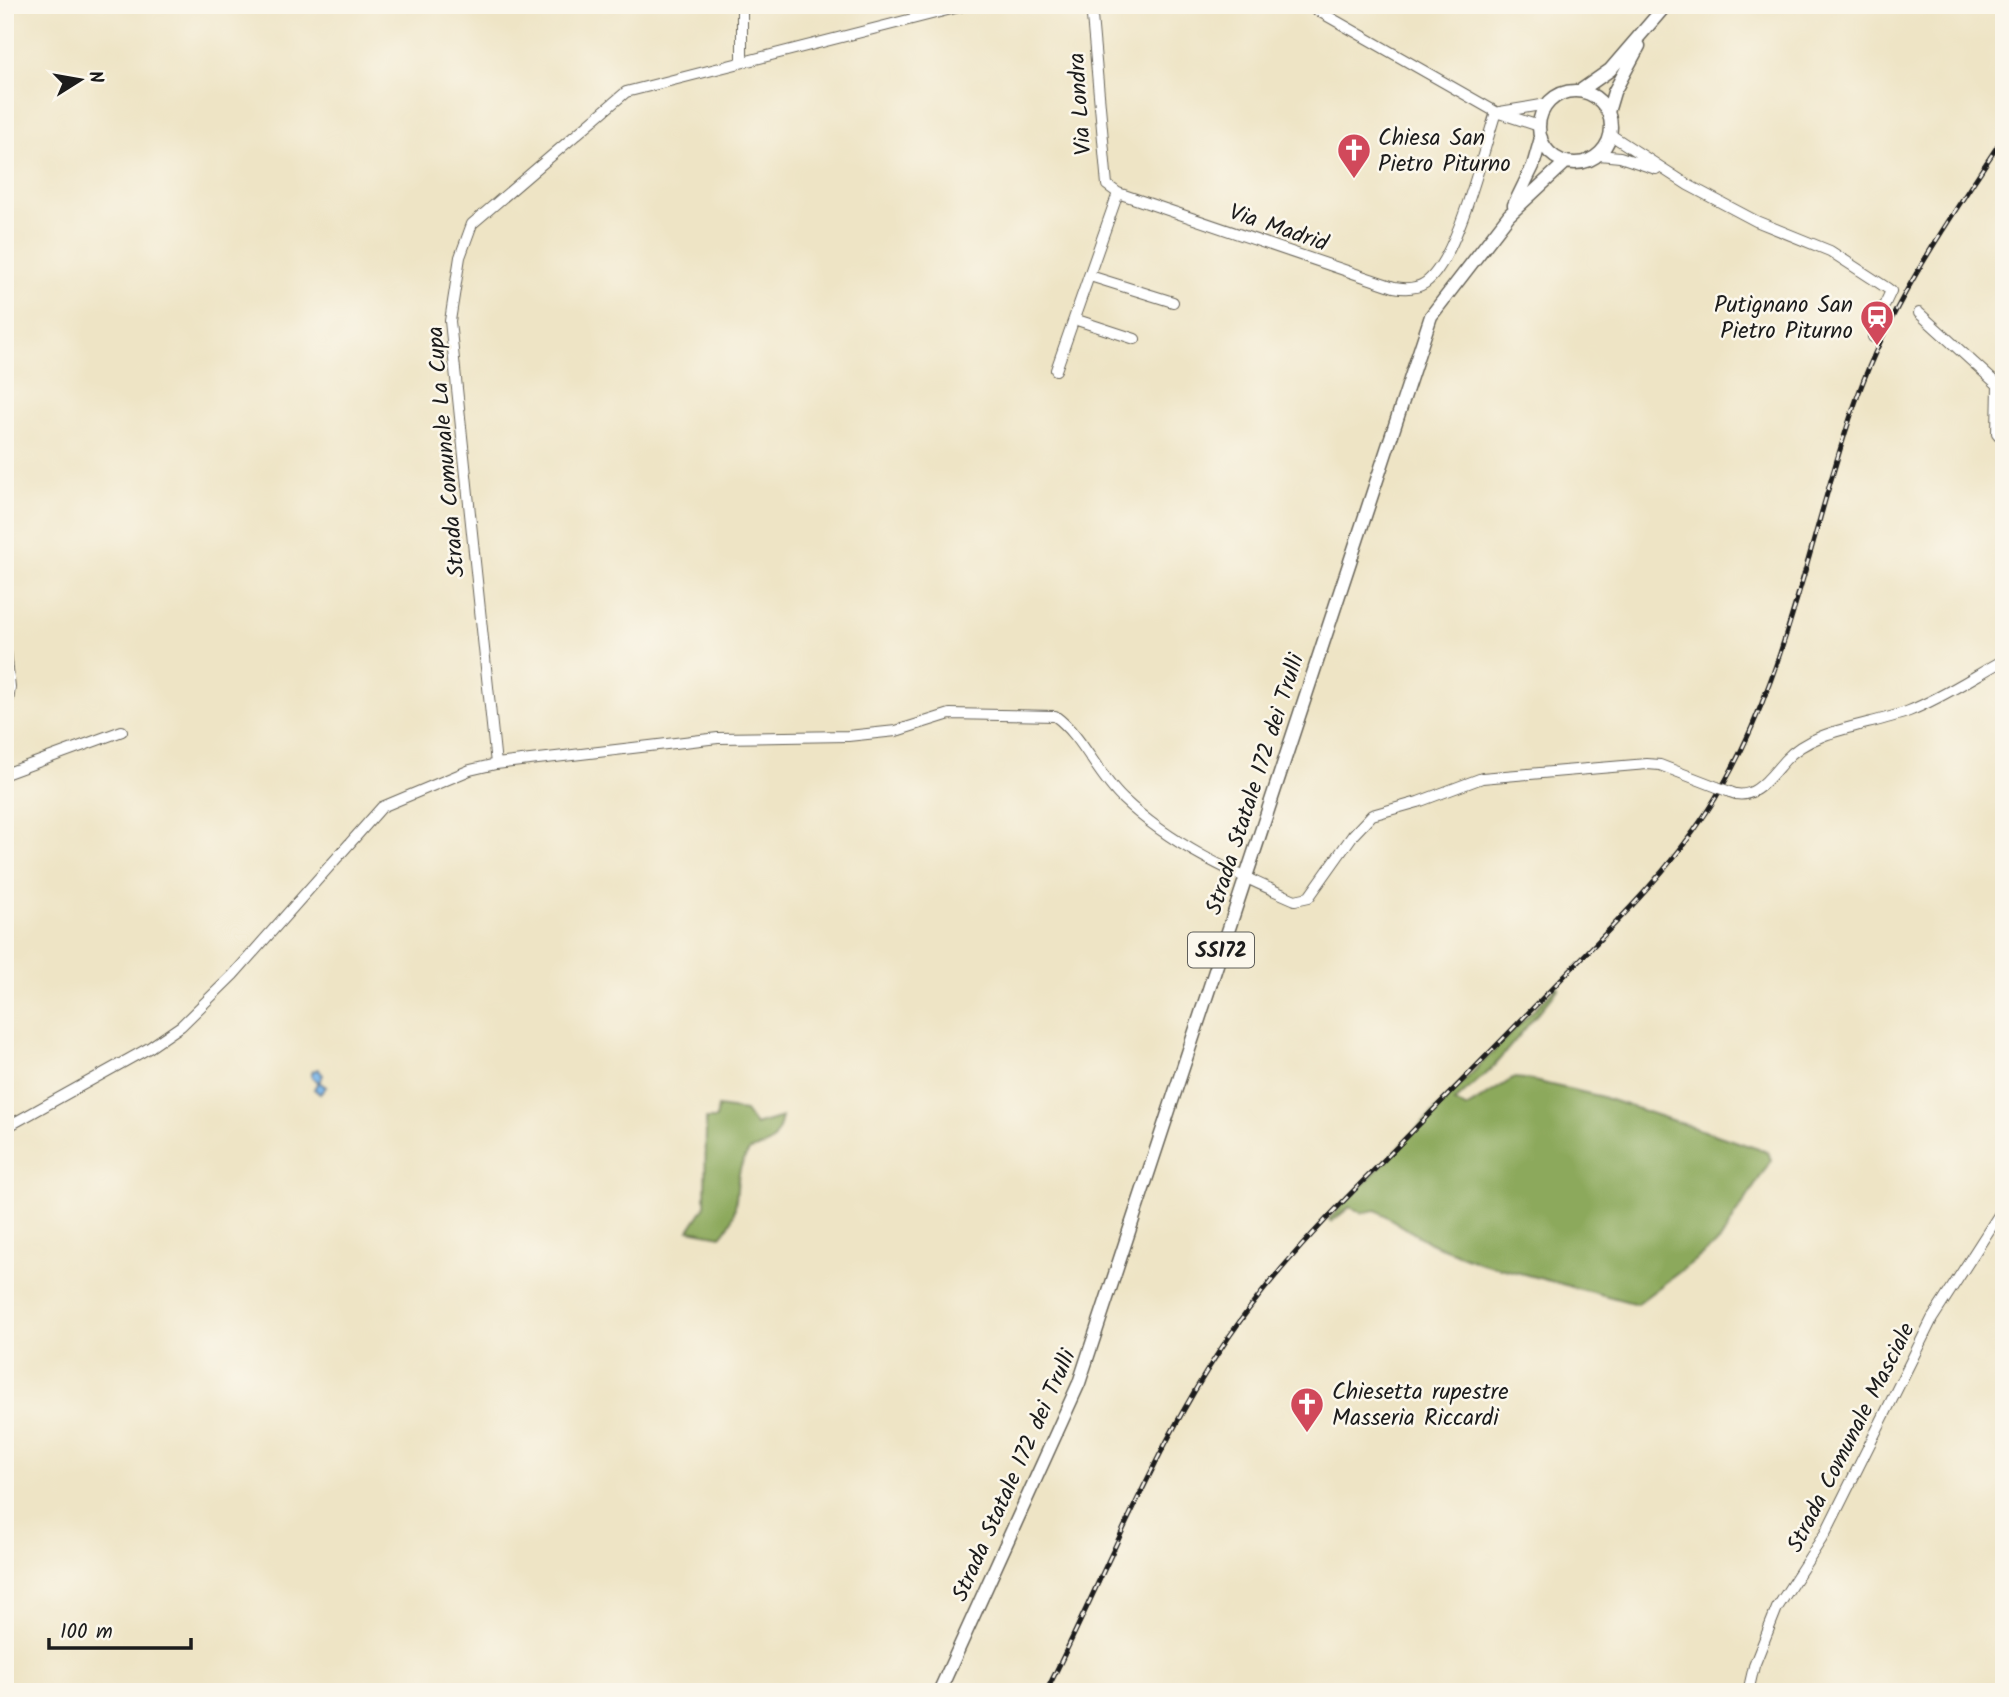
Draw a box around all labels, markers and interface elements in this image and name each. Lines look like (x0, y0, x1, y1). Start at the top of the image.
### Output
north arrow (46, 46, 116, 116)
street label: Via Londra (1059, 51, 1103, 156)
text: N (79, 68, 111, 86)
place label: Chiesa San Pietro Piturno (1378, 121, 1511, 183)
church icon: Chiesa San Pietro Piturno (1335, 131, 1373, 180)
street label: Via Madrid (1224, 195, 1333, 263)
place label: Putignano San Pietro Piturno (1714, 288, 1853, 350)
station icon: Putignano San Pietro Piturno (1858, 298, 1896, 347)
street label: Strada Comunale La Cupa (418, 325, 476, 579)
street label: Strada Statale 172 dei Trulli (1197, 648, 1316, 920)
road number: SS172 (1188, 932, 1254, 968)
street label: Strada Comunale Masciale (1778, 1317, 1925, 1559)
street label: Strada Statale 172 dei Trulli (943, 1343, 1087, 1608)
place label: Chiesetta rupestre Masseria Riccardi (1332, 1375, 1509, 1437)
church icon: Chiesetta rupestre Masseria Riccardi (1288, 1385, 1326, 1434)
scale bar (49, 1606, 191, 1650)
text: 100 m (60, 1616, 113, 1649)

